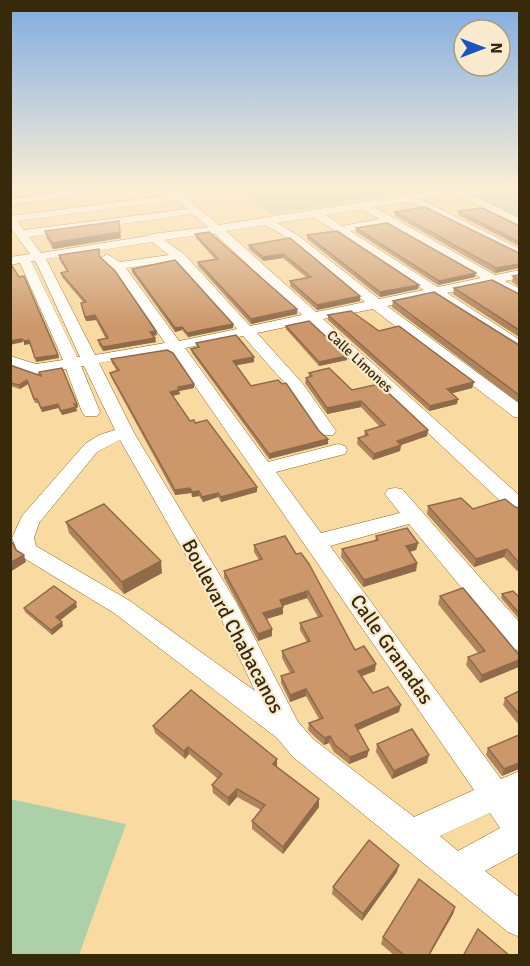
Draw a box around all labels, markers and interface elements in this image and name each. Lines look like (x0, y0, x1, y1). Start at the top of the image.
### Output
north arrow (452, 18, 512, 78)
text: N (486, 42, 506, 54)
street label: Calle Limones (323, 327, 396, 396)
street label: Boulevard Chabacanos (176, 535, 289, 718)
street label: Calle Granadas (344, 589, 439, 709)

